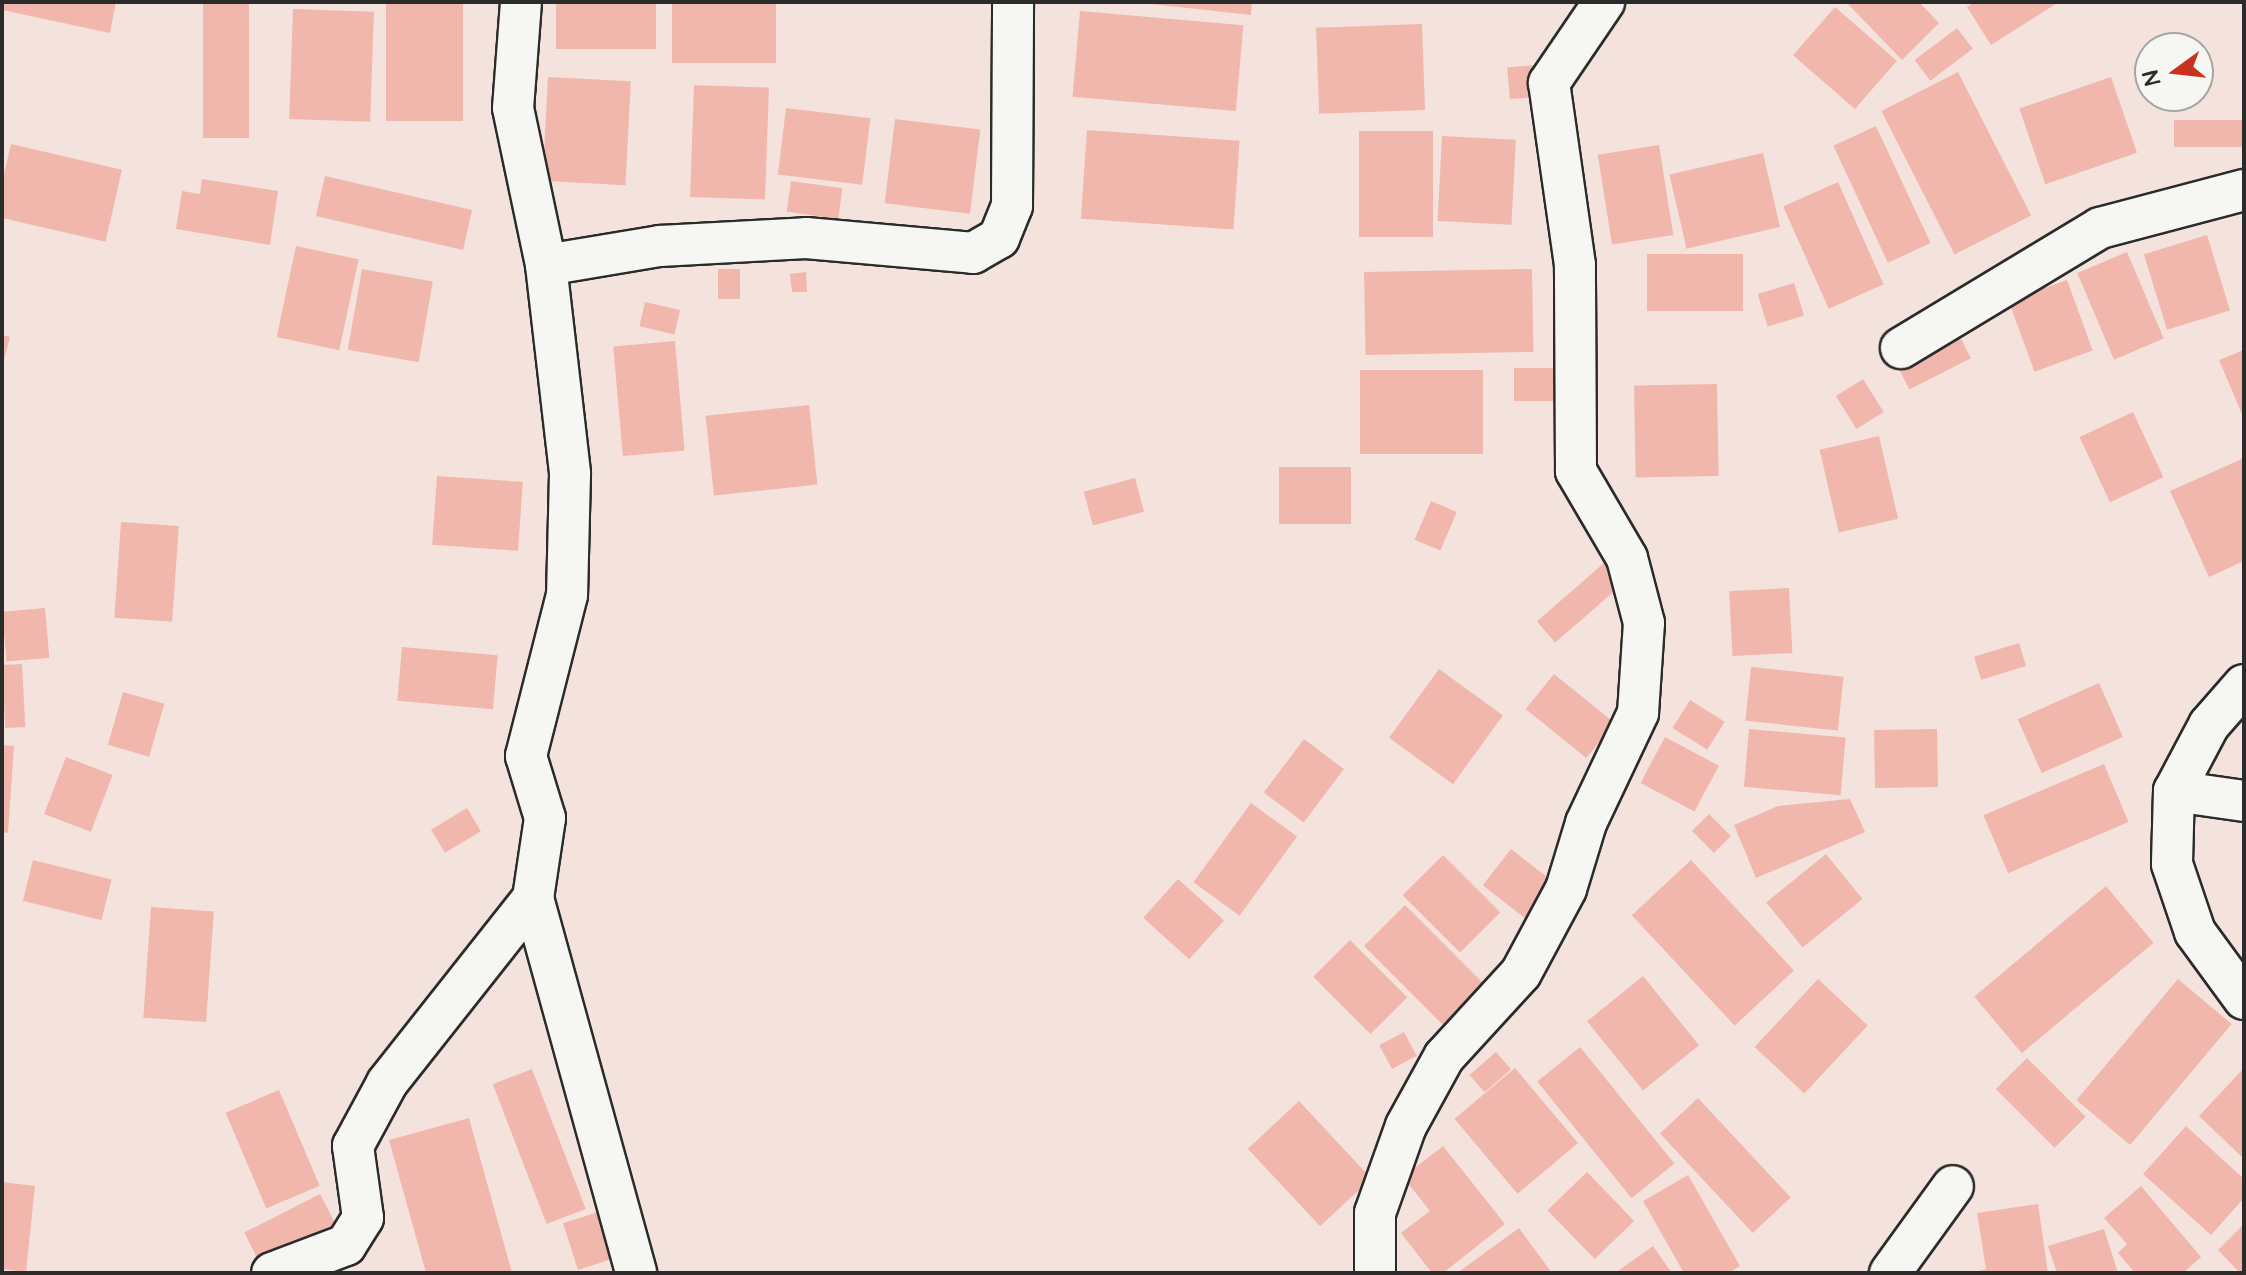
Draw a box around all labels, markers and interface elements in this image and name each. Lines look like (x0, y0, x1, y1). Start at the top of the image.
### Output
north arrow (2134, 32, 2214, 112)
text: N (2136, 67, 2169, 89)

